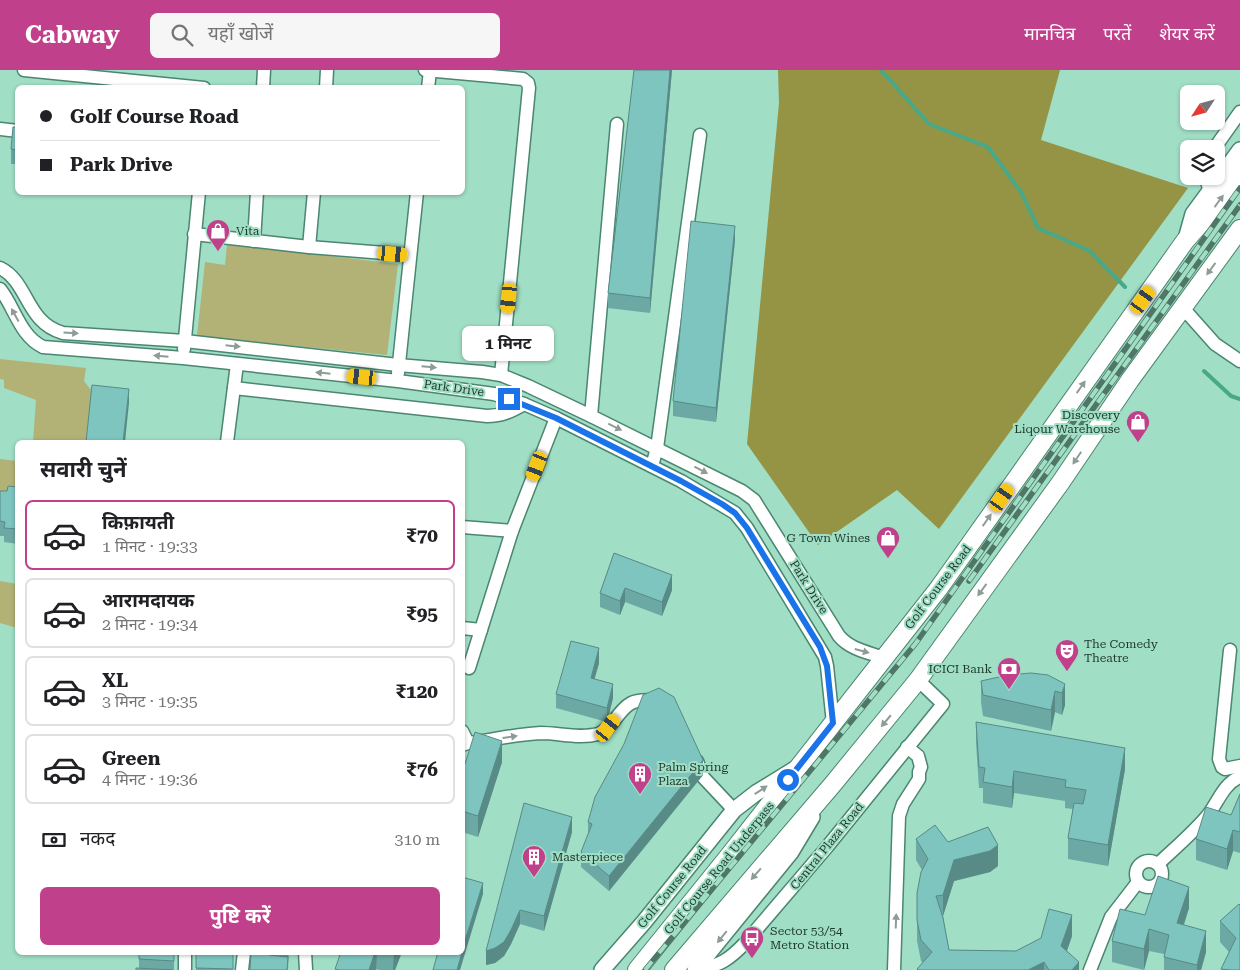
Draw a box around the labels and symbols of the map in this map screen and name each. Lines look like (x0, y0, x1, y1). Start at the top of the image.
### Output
north arrow (1180, 85, 1225, 130)
one-way arrow (1214, 194, 1224, 208)
shop icon: Vita (205, 218, 231, 252)
place label: Vita (236, 224, 260, 238)
car (377, 245, 408, 263)
one-way arrow (1206, 262, 1217, 275)
car (499, 282, 518, 314)
car (1128, 283, 1157, 317)
one-way arrow (11, 308, 20, 321)
callout: 1 मिनट (463, 326, 555, 362)
one-way arrow (63, 330, 79, 338)
one-way arrow (225, 342, 241, 350)
one-way arrow (153, 352, 169, 360)
one-way arrow (421, 364, 437, 372)
car (346, 368, 377, 386)
one-way arrow (315, 369, 331, 377)
street label: Park Drive (423, 377, 485, 399)
one-way arrow (1076, 380, 1086, 394)
route end (498, 388, 520, 410)
place label: Discovery Liqour Warehouse (1014, 408, 1121, 436)
shop icon: Discovery Liqour Warehouse (1125, 409, 1151, 443)
one-way arrow (608, 423, 622, 431)
car (524, 449, 549, 483)
one-way arrow (1072, 452, 1082, 465)
one-way arrow (694, 466, 708, 474)
car (987, 481, 1016, 515)
one-way arrow (982, 513, 992, 527)
shop icon: G Town Wines (875, 525, 901, 559)
place label: G Town Wines (787, 531, 870, 545)
street label: Golf Course Road (902, 542, 974, 632)
street label: Park Drive (787, 558, 831, 617)
one-way arrow (977, 583, 987, 597)
place label: The Comedy Theatre (1084, 637, 1159, 665)
theatre icon: The Comedy Theatre (1054, 638, 1080, 672)
one-way arrow (855, 647, 870, 655)
bank icon: ICICI Bank (996, 656, 1022, 690)
place label: ICICI Bank (929, 662, 992, 676)
car (592, 712, 623, 744)
one-way arrow (880, 714, 891, 727)
one-way arrow (503, 733, 519, 741)
place label: Palm Spring Plaza (658, 760, 728, 788)
building icon: Palm Spring Plaza (627, 761, 653, 795)
route start (777, 769, 799, 791)
one-way arrow (754, 785, 768, 795)
street label: Golf Course Road Underpass (661, 799, 777, 937)
street label: Central Plaza Road (788, 799, 867, 892)
street label: Golf Course Road (634, 843, 710, 931)
building icon: Masterpiece (521, 844, 547, 878)
place label: Masterpiece (552, 850, 623, 864)
one-way arrow (750, 868, 761, 881)
one-way arrow (892, 913, 900, 929)
place label: Sector 53/54 Metro Station (770, 924, 849, 952)
bus stop icon: Sector 53/54 Metro Station (739, 925, 765, 959)
one-way arrow (716, 930, 727, 943)

